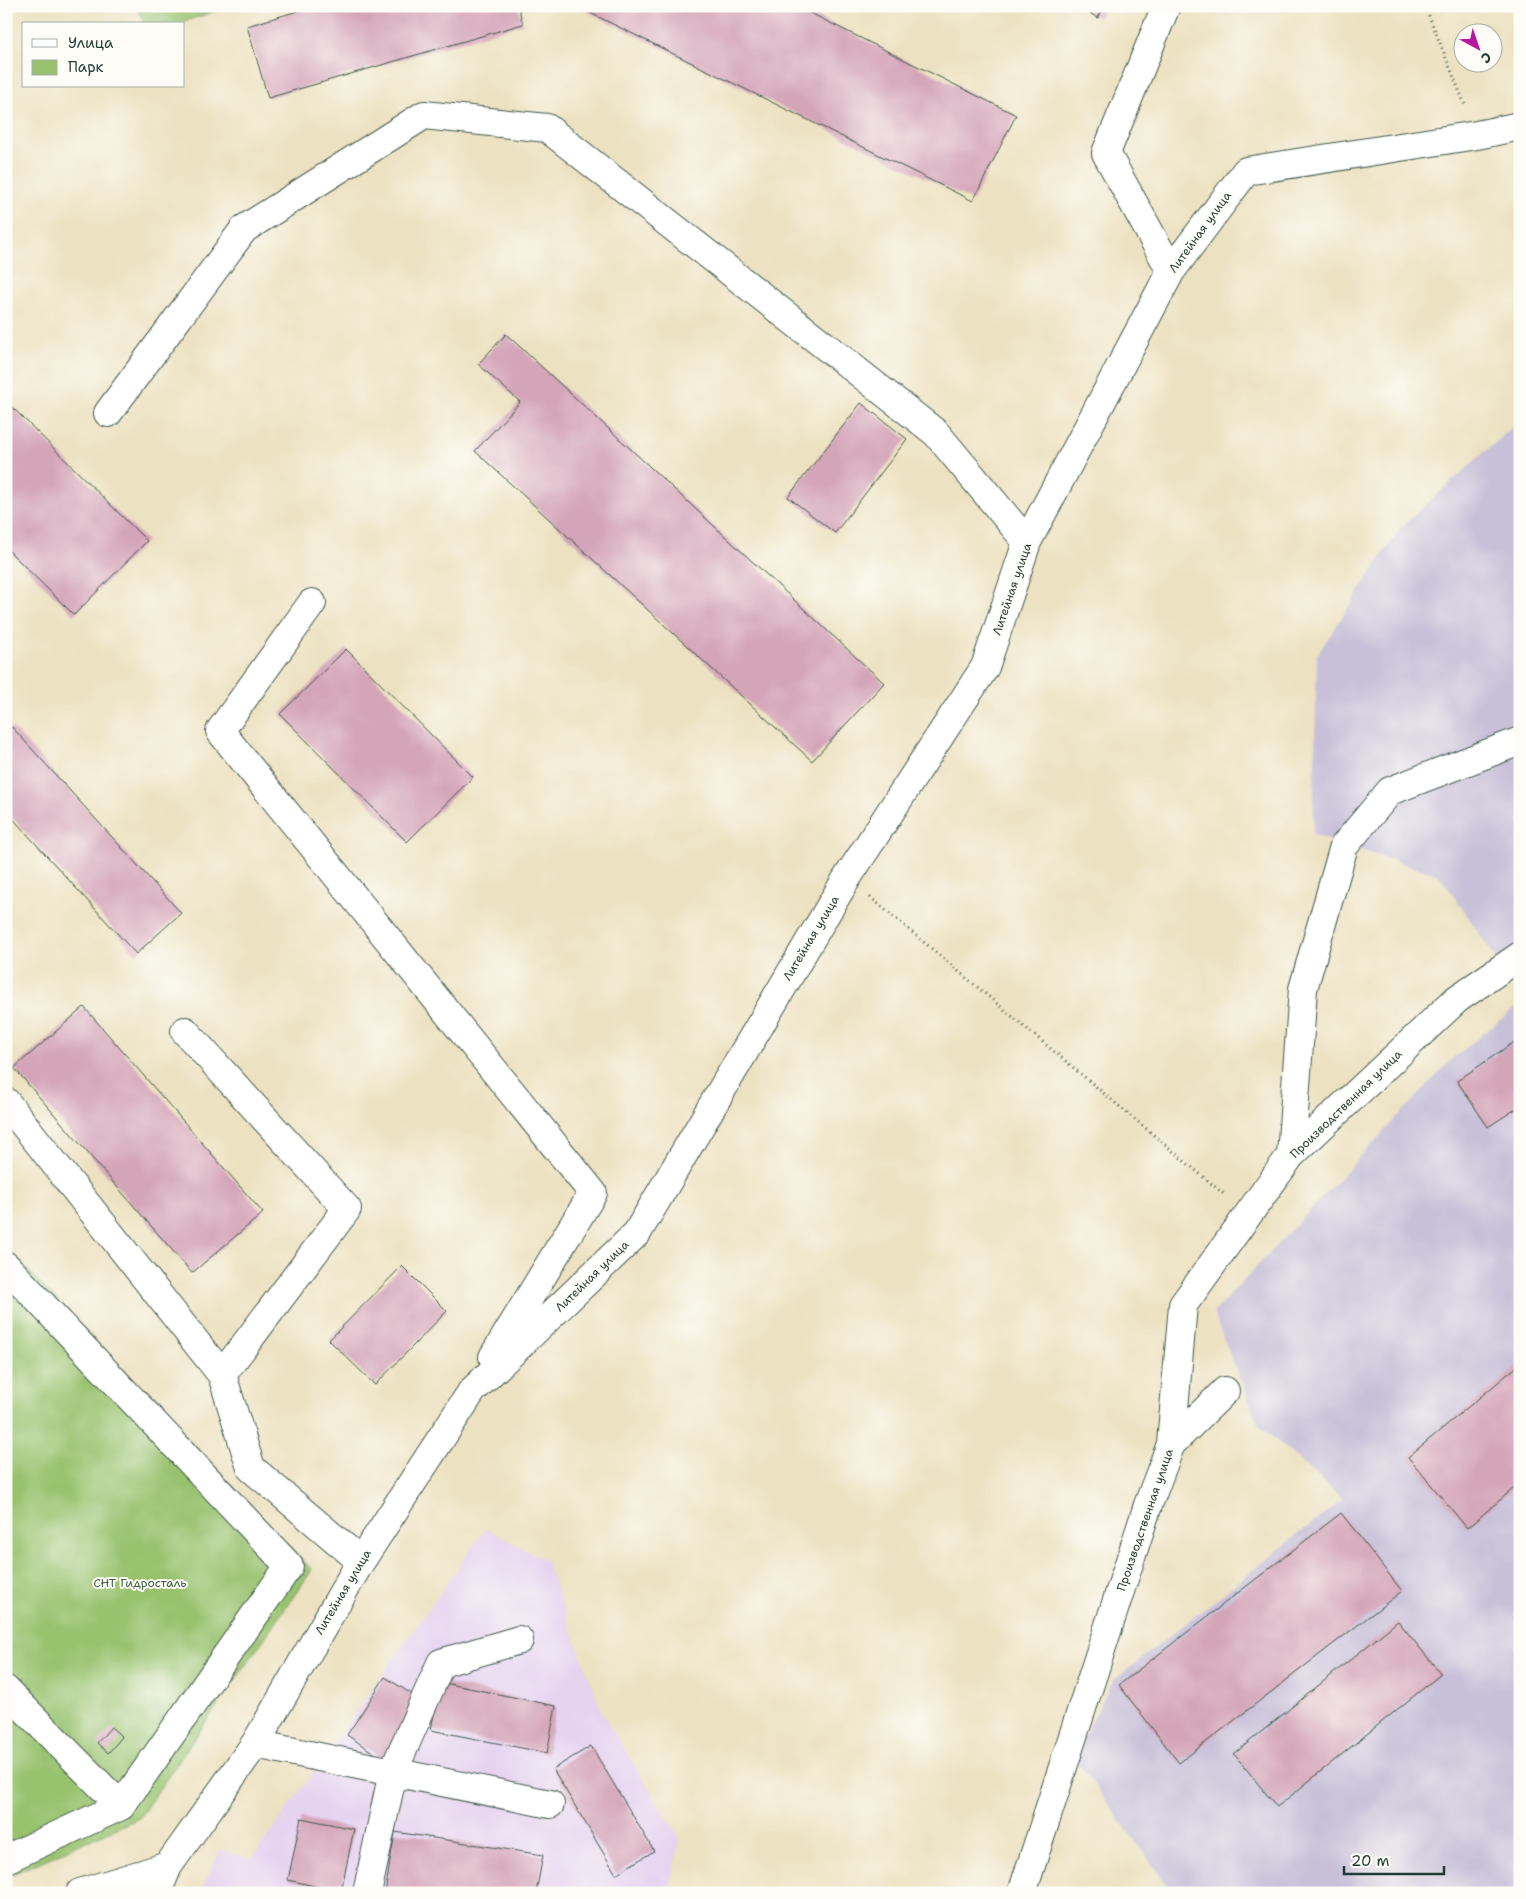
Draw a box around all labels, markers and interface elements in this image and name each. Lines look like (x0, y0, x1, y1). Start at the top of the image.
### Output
legend (22, 22, 185, 88)
north arrow (1454, 22, 1504, 72)
text: Улица (68, 33, 114, 53)
text: С (1477, 48, 1495, 68)
text: Парк (68, 57, 104, 77)
street label: Литейная улица (1165, 188, 1235, 276)
street label: Литейная улица (989, 540, 1035, 637)
street label: Литейная улица (779, 892, 843, 984)
street label: Производственная улица (1287, 1046, 1406, 1162)
street label: Литейная улица (552, 1236, 633, 1315)
street label: Производственная улица (1113, 1446, 1177, 1593)
street label: Литейная улица (311, 1546, 375, 1638)
park label: СНТ Гидросталь (93, 1575, 187, 1591)
scale bar (1344, 1844, 1444, 1876)
text: 20 m (1351, 1851, 1390, 1871)

